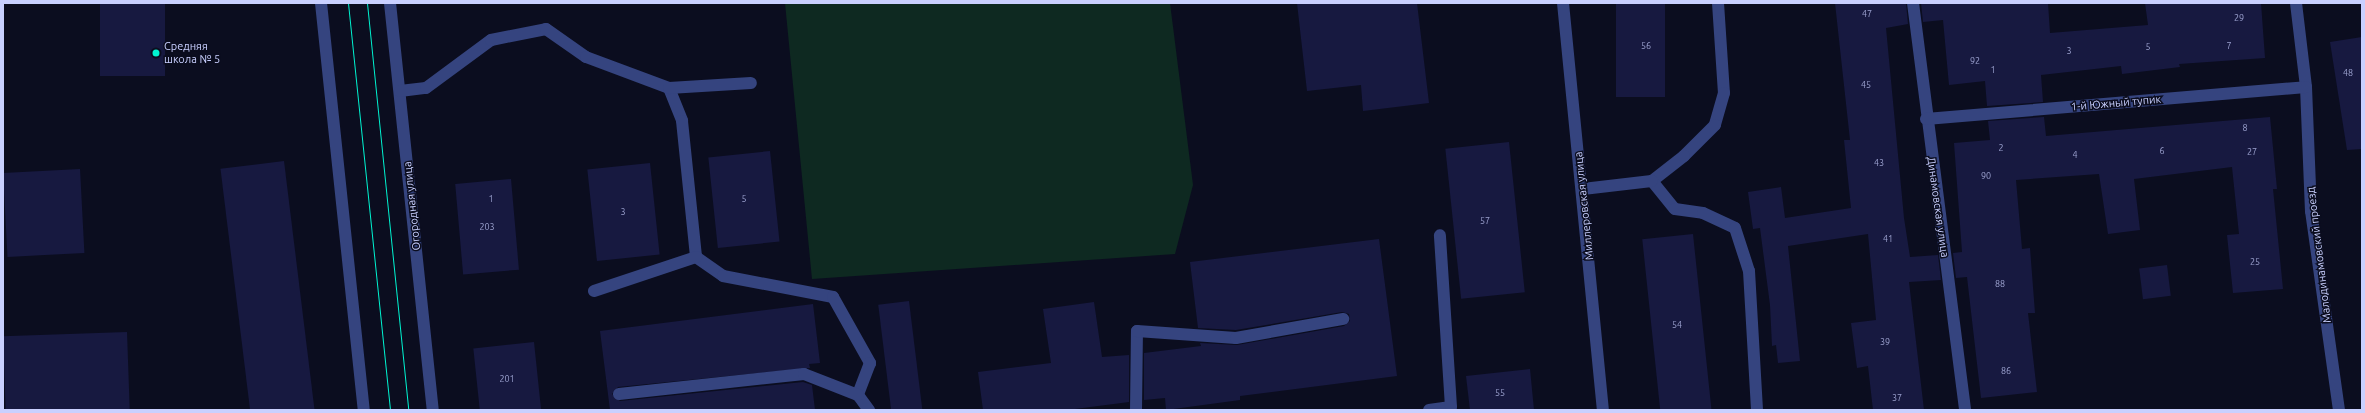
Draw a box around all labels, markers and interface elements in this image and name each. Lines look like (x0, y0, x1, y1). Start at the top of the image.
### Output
house number: 47 (1862, 9, 1872, 19)
house number: 29 (2234, 13, 2244, 23)
place label: Средняя школа № 5 (164, 40, 220, 66)
house number: 56 (1641, 41, 1651, 51)
house number: 7 (2226, 41, 2232, 51)
house number: 5 (2145, 42, 2151, 52)
house number: 3 (2066, 46, 2072, 56)
marker: Средняя школа № 5 (151, 48, 161, 58)
house number: 92 (1970, 56, 1980, 66)
house number: 1 (1990, 65, 1996, 75)
house number: 48 (2343, 68, 2353, 78)
house number: 45 (1861, 80, 1871, 90)
street label: 1-й Южный тупик (2070, 92, 2162, 114)
house number: 8 (2242, 123, 2248, 133)
house number: 2 (1998, 143, 2004, 153)
house number: 6 (2159, 146, 2165, 156)
house number: 27 (2247, 147, 2257, 157)
house number: 4 (2072, 150, 2078, 160)
street label: Миллеровская улица (1572, 151, 1596, 261)
street label: Динамовская улица (1924, 156, 1952, 258)
house number: 43 (1874, 158, 1884, 168)
street label: Огородная улица (401, 161, 423, 251)
house number: 90 (1981, 171, 1991, 181)
street label: Малодинамовский проезд (2304, 186, 2334, 324)
house number: 1 (488, 194, 494, 204)
house number: 5 (741, 194, 747, 204)
house number: 3 (620, 207, 626, 217)
house number: 57 (1480, 216, 1490, 226)
house number: 203 (479, 222, 495, 232)
house number: 41 (1883, 234, 1893, 244)
house number: 25 (2250, 257, 2260, 267)
house number: 88 (1995, 279, 2005, 289)
house number: 54 (1672, 320, 1682, 330)
house number: 39 (1880, 337, 1890, 347)
house number: 86 (2001, 366, 2011, 376)
house number: 201 (499, 374, 515, 384)
house number: 55 (1495, 388, 1505, 398)
house number: 37 (1892, 393, 1902, 403)

